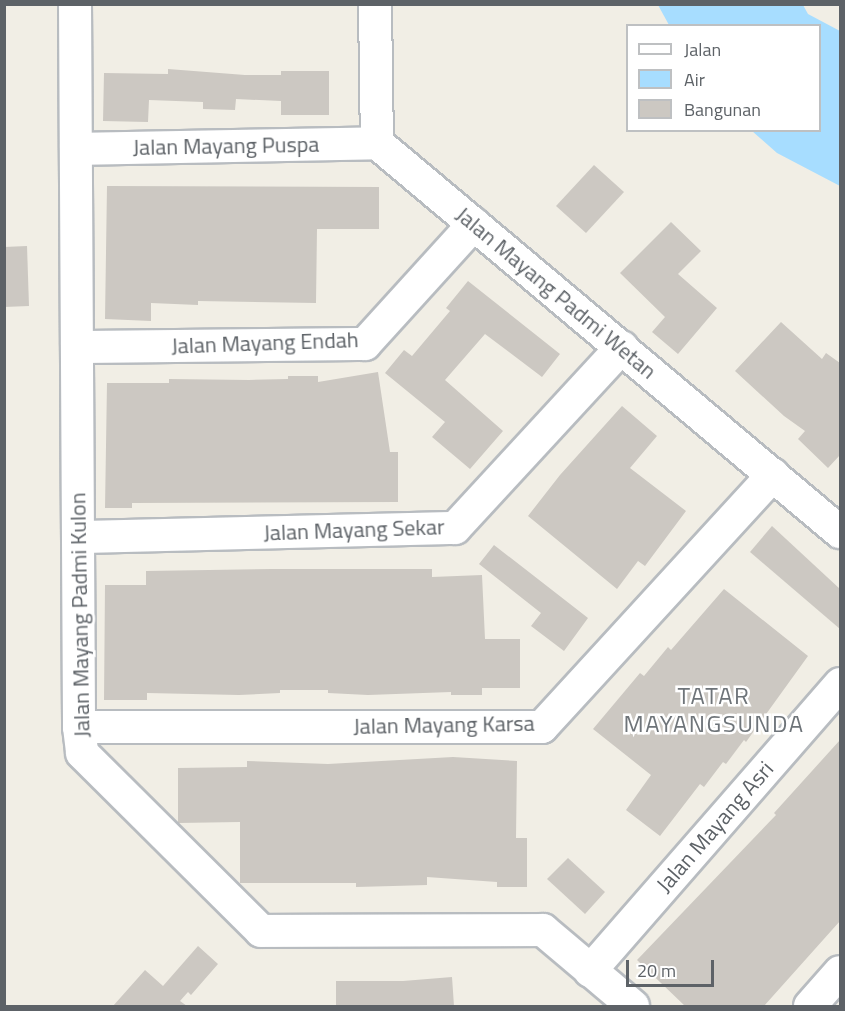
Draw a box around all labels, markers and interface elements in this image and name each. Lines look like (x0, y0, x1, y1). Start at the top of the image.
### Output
legend (626, 24, 821, 132)
text: Jalan (684, 36, 721, 63)
text: Air (684, 66, 705, 93)
text: Bangunan (684, 96, 761, 123)
street label: Jalan Mayang Puspa (133, 131, 319, 161)
street label: Jalan Mayang Padmi Wetan (451, 201, 661, 385)
street label: Jalan Mayang Endah (171, 327, 359, 359)
street label: Jalan Mayang Padmi Kulon (65, 492, 95, 738)
street label: Jalan Mayang Sekar (263, 514, 445, 546)
district label: TATAR MAYANGSUNDA (623, 682, 805, 738)
street label: Jalan Mayang Karsa (353, 710, 535, 740)
street label: Jalan Mayang Asri (651, 756, 779, 898)
scale bar (629, 948, 718, 986)
text: 20 m (637, 957, 676, 984)

